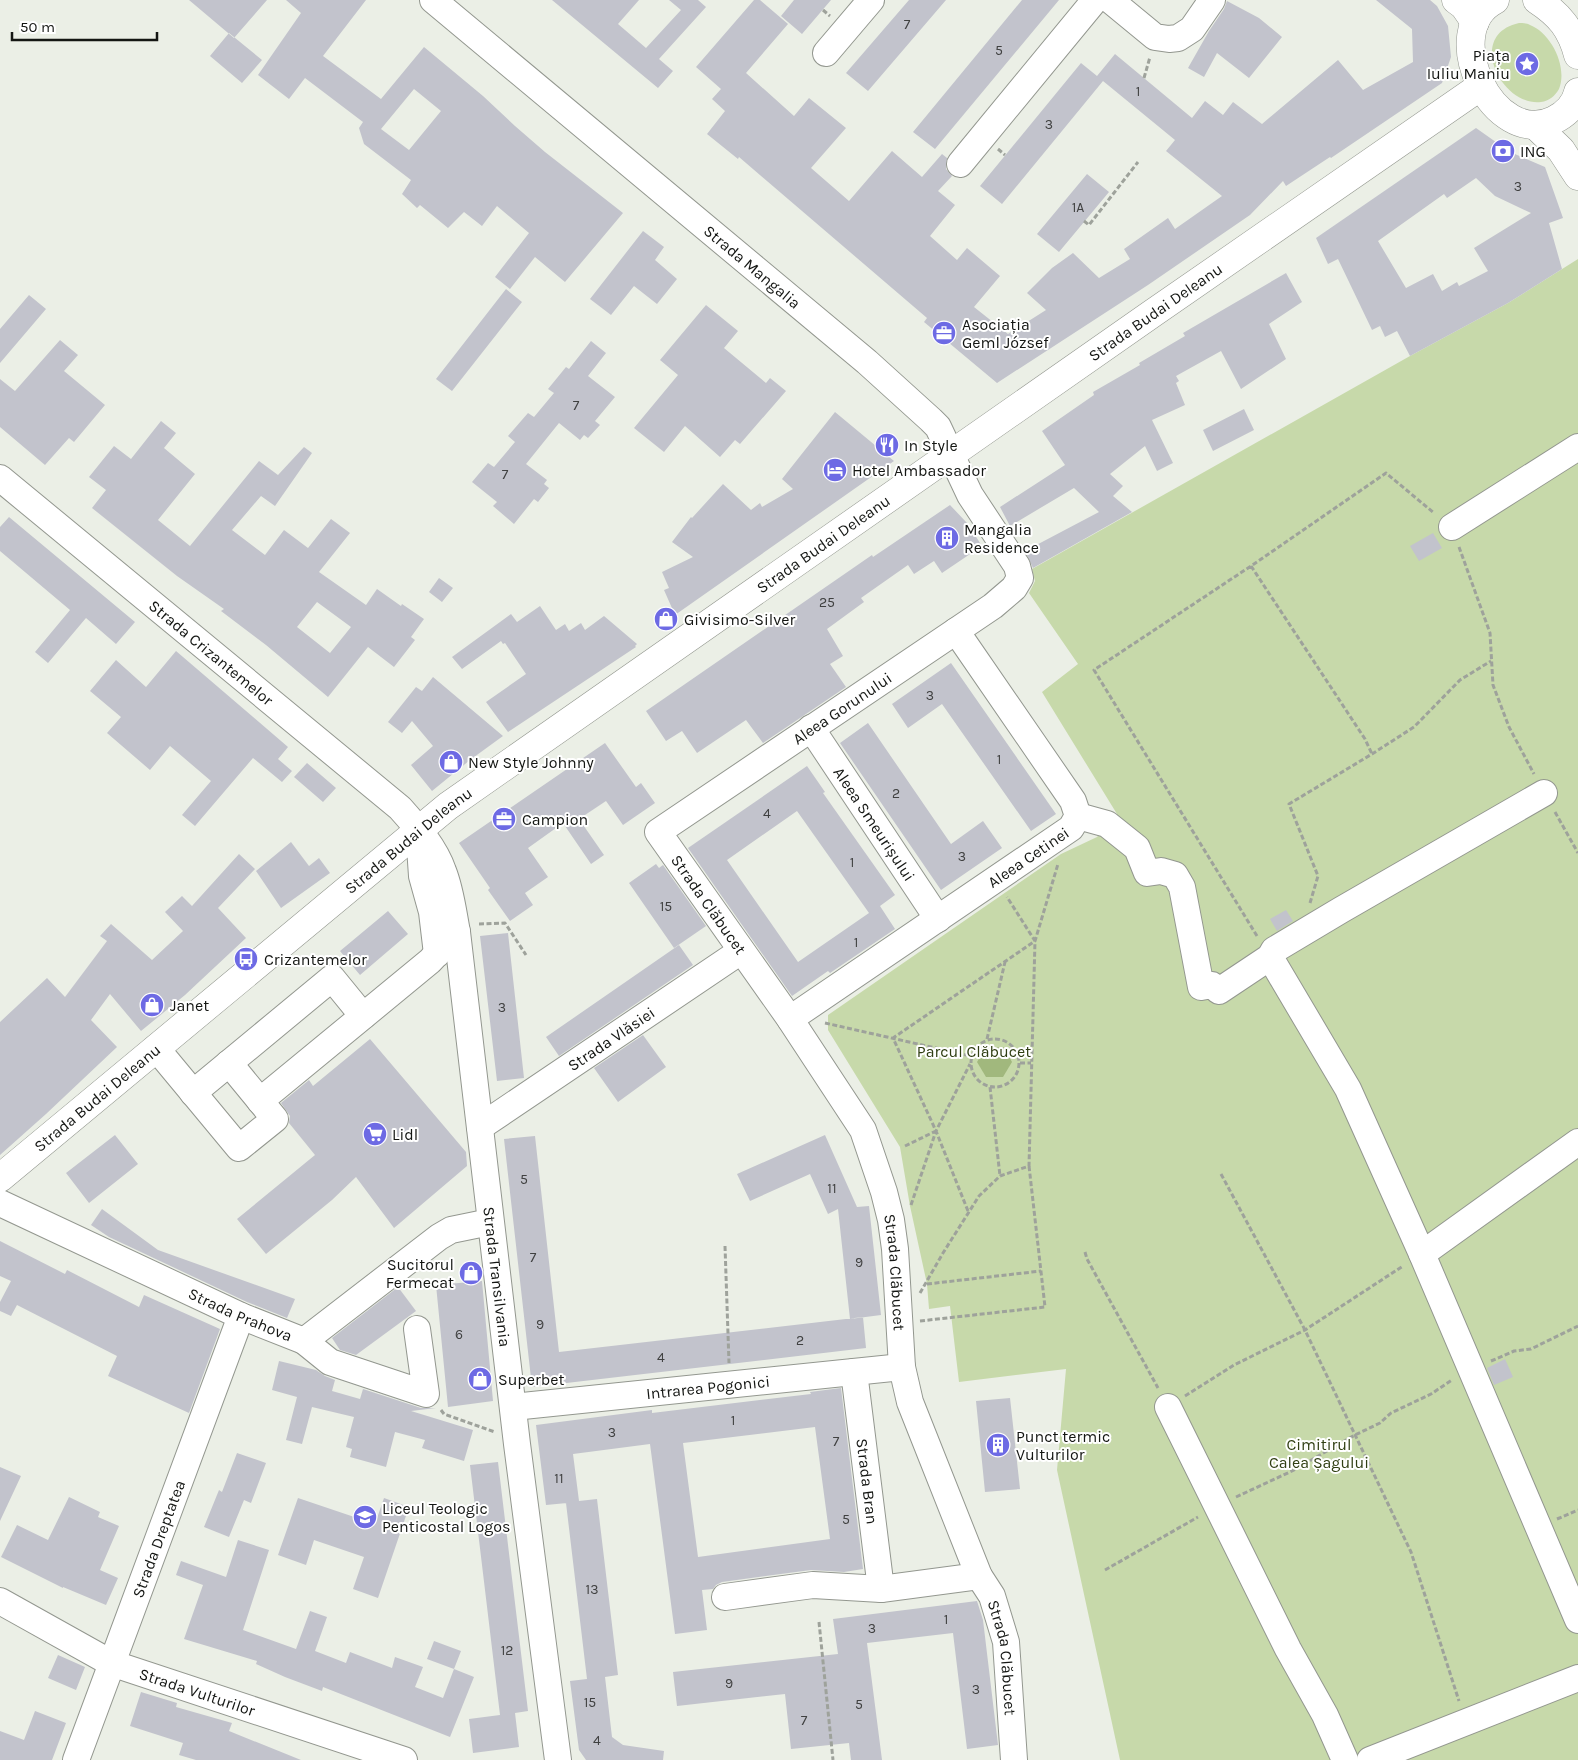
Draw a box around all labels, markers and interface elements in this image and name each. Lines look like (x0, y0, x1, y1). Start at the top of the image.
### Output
scale bar (12, 10, 158, 42)
house number: 7 (904, 16, 911, 33)
text: 50 m (20, 18, 55, 36)
house number: 5 (995, 42, 1003, 59)
place label: Piața Iuliu Maniu (1427, 46, 1510, 83)
place icon: Piața Iuliu Maniu (1514, 51, 1540, 77)
house number: 1 (1136, 83, 1140, 100)
house number: 3 (1045, 116, 1053, 133)
bank icon: ING (1490, 138, 1516, 164)
place label: ING (1520, 142, 1546, 161)
house number: 3 (1514, 178, 1522, 195)
house number: 1A (1072, 199, 1084, 216)
street label: Strada Mangalia (700, 221, 804, 313)
street label: Strada Budai Deleanu (1085, 259, 1226, 365)
place label: Asociația Geml József (962, 315, 1049, 352)
office icon: Asociația Geml József (931, 320, 957, 346)
house number: 7 (573, 397, 580, 414)
restaurant icon: In Style (874, 432, 900, 458)
place label: In Style (904, 436, 958, 455)
hotel icon: Hotel Ambassador (822, 457, 848, 483)
place label: Hotel Ambassador (852, 461, 986, 480)
house number: 7 (502, 466, 509, 483)
street label: Strada Budai Deleanu (753, 491, 894, 597)
place label: Mangalia Residence (964, 520, 1039, 557)
building icon: Mangalia Residence (934, 525, 960, 551)
house number: 25 (819, 594, 835, 611)
street label: Strada Crizantemelor (145, 596, 277, 710)
shop icon: Givisimo-Silver (653, 606, 679, 632)
place label: Givisimo-Silver (684, 610, 796, 629)
street label: Aleea Gorunului (789, 668, 895, 749)
house number: 3 (926, 687, 934, 704)
shop icon: New Style Johnny (438, 749, 464, 775)
house number: 1 (997, 751, 1001, 768)
place label: New Style Johnny (468, 753, 594, 772)
street label: Aleea Smeurișului (830, 763, 919, 885)
street label: Strada Budai Deleanu (341, 783, 476, 898)
house number: 2 (892, 785, 900, 802)
house number: 4 (763, 805, 771, 822)
office icon: Campion (491, 806, 517, 832)
place label: Campion (522, 810, 588, 829)
street label: Aleea Cetinei (984, 823, 1073, 892)
house number: 3 (958, 848, 966, 865)
street label: Strada Clăbucet (667, 851, 750, 958)
house number: 1 (850, 854, 854, 871)
house number: 15 (660, 898, 672, 915)
house number: 1 (854, 934, 858, 951)
bus stop icon: Crizantemelor (233, 946, 259, 972)
place label: Crizantemelor (264, 950, 367, 969)
shop icon: Janet (139, 992, 165, 1018)
place label: Janet (170, 996, 209, 1015)
house number: 3 (498, 999, 506, 1016)
street label: Strada Vlăsiei (564, 1003, 658, 1075)
street label: Strada Budai Deleanu (30, 1040, 164, 1156)
park label: Parcul Clăbucet (917, 1042, 1031, 1061)
supermarket icon: Lidl (362, 1121, 388, 1147)
place label: Lidl (392, 1125, 418, 1144)
house number: 5 (520, 1171, 528, 1188)
house number: 11 (827, 1180, 837, 1197)
street label: Strada Transilvania (479, 1205, 515, 1348)
street label: Strada Clăbucet (880, 1212, 909, 1331)
house number: 7 (530, 1249, 537, 1266)
house number: 9 (855, 1254, 863, 1271)
place label: Sucitorul Fermecat (386, 1255, 454, 1292)
shop icon: Sucitorul Fermecat (458, 1260, 484, 1286)
street label: Strada Prahova (185, 1284, 295, 1345)
house number: 9 (536, 1316, 544, 1333)
house number: 6 (455, 1326, 463, 1343)
house number: 2 (796, 1332, 804, 1349)
house number: 4 (657, 1349, 665, 1366)
shop icon: Superbet (467, 1366, 493, 1392)
place label: Superbet (498, 1370, 564, 1389)
street label: Intrarea Pogonici (645, 1372, 771, 1403)
house number: 1 (731, 1412, 735, 1429)
house number: 3 (608, 1424, 616, 1441)
place label: Punct termic Vulturilor (1016, 1427, 1110, 1464)
building icon: Punct termic Vulturilor (985, 1432, 1011, 1458)
house number: 7 (833, 1433, 840, 1450)
park label: Cimitirul Calea Șagului (1269, 1435, 1369, 1472)
street label: Strada Bran (852, 1437, 882, 1525)
house number: 11 (554, 1470, 564, 1487)
street label: Strada Dreptatea (128, 1477, 189, 1601)
place label: Liceul Teologic Penticostal Logos (382, 1499, 510, 1536)
school or university icon: Liceul Teologic Penticostal Logos (352, 1504, 378, 1530)
house number: 5 (842, 1511, 850, 1528)
house number: 13 (586, 1581, 598, 1598)
street label: Strada Clăbucet (984, 1598, 1020, 1716)
house number: 1 (944, 1611, 948, 1628)
house number: 3 (868, 1620, 876, 1637)
house number: 12 (501, 1642, 513, 1659)
street label: Strada Vulturilor (137, 1664, 258, 1720)
house number: 9 (725, 1675, 733, 1692)
house number: 3 (972, 1681, 980, 1698)
house number: 15 (584, 1694, 596, 1711)
house number: 5 (855, 1696, 863, 1713)
house number: 7 (801, 1712, 808, 1729)
house number: 4 (593, 1732, 601, 1749)

